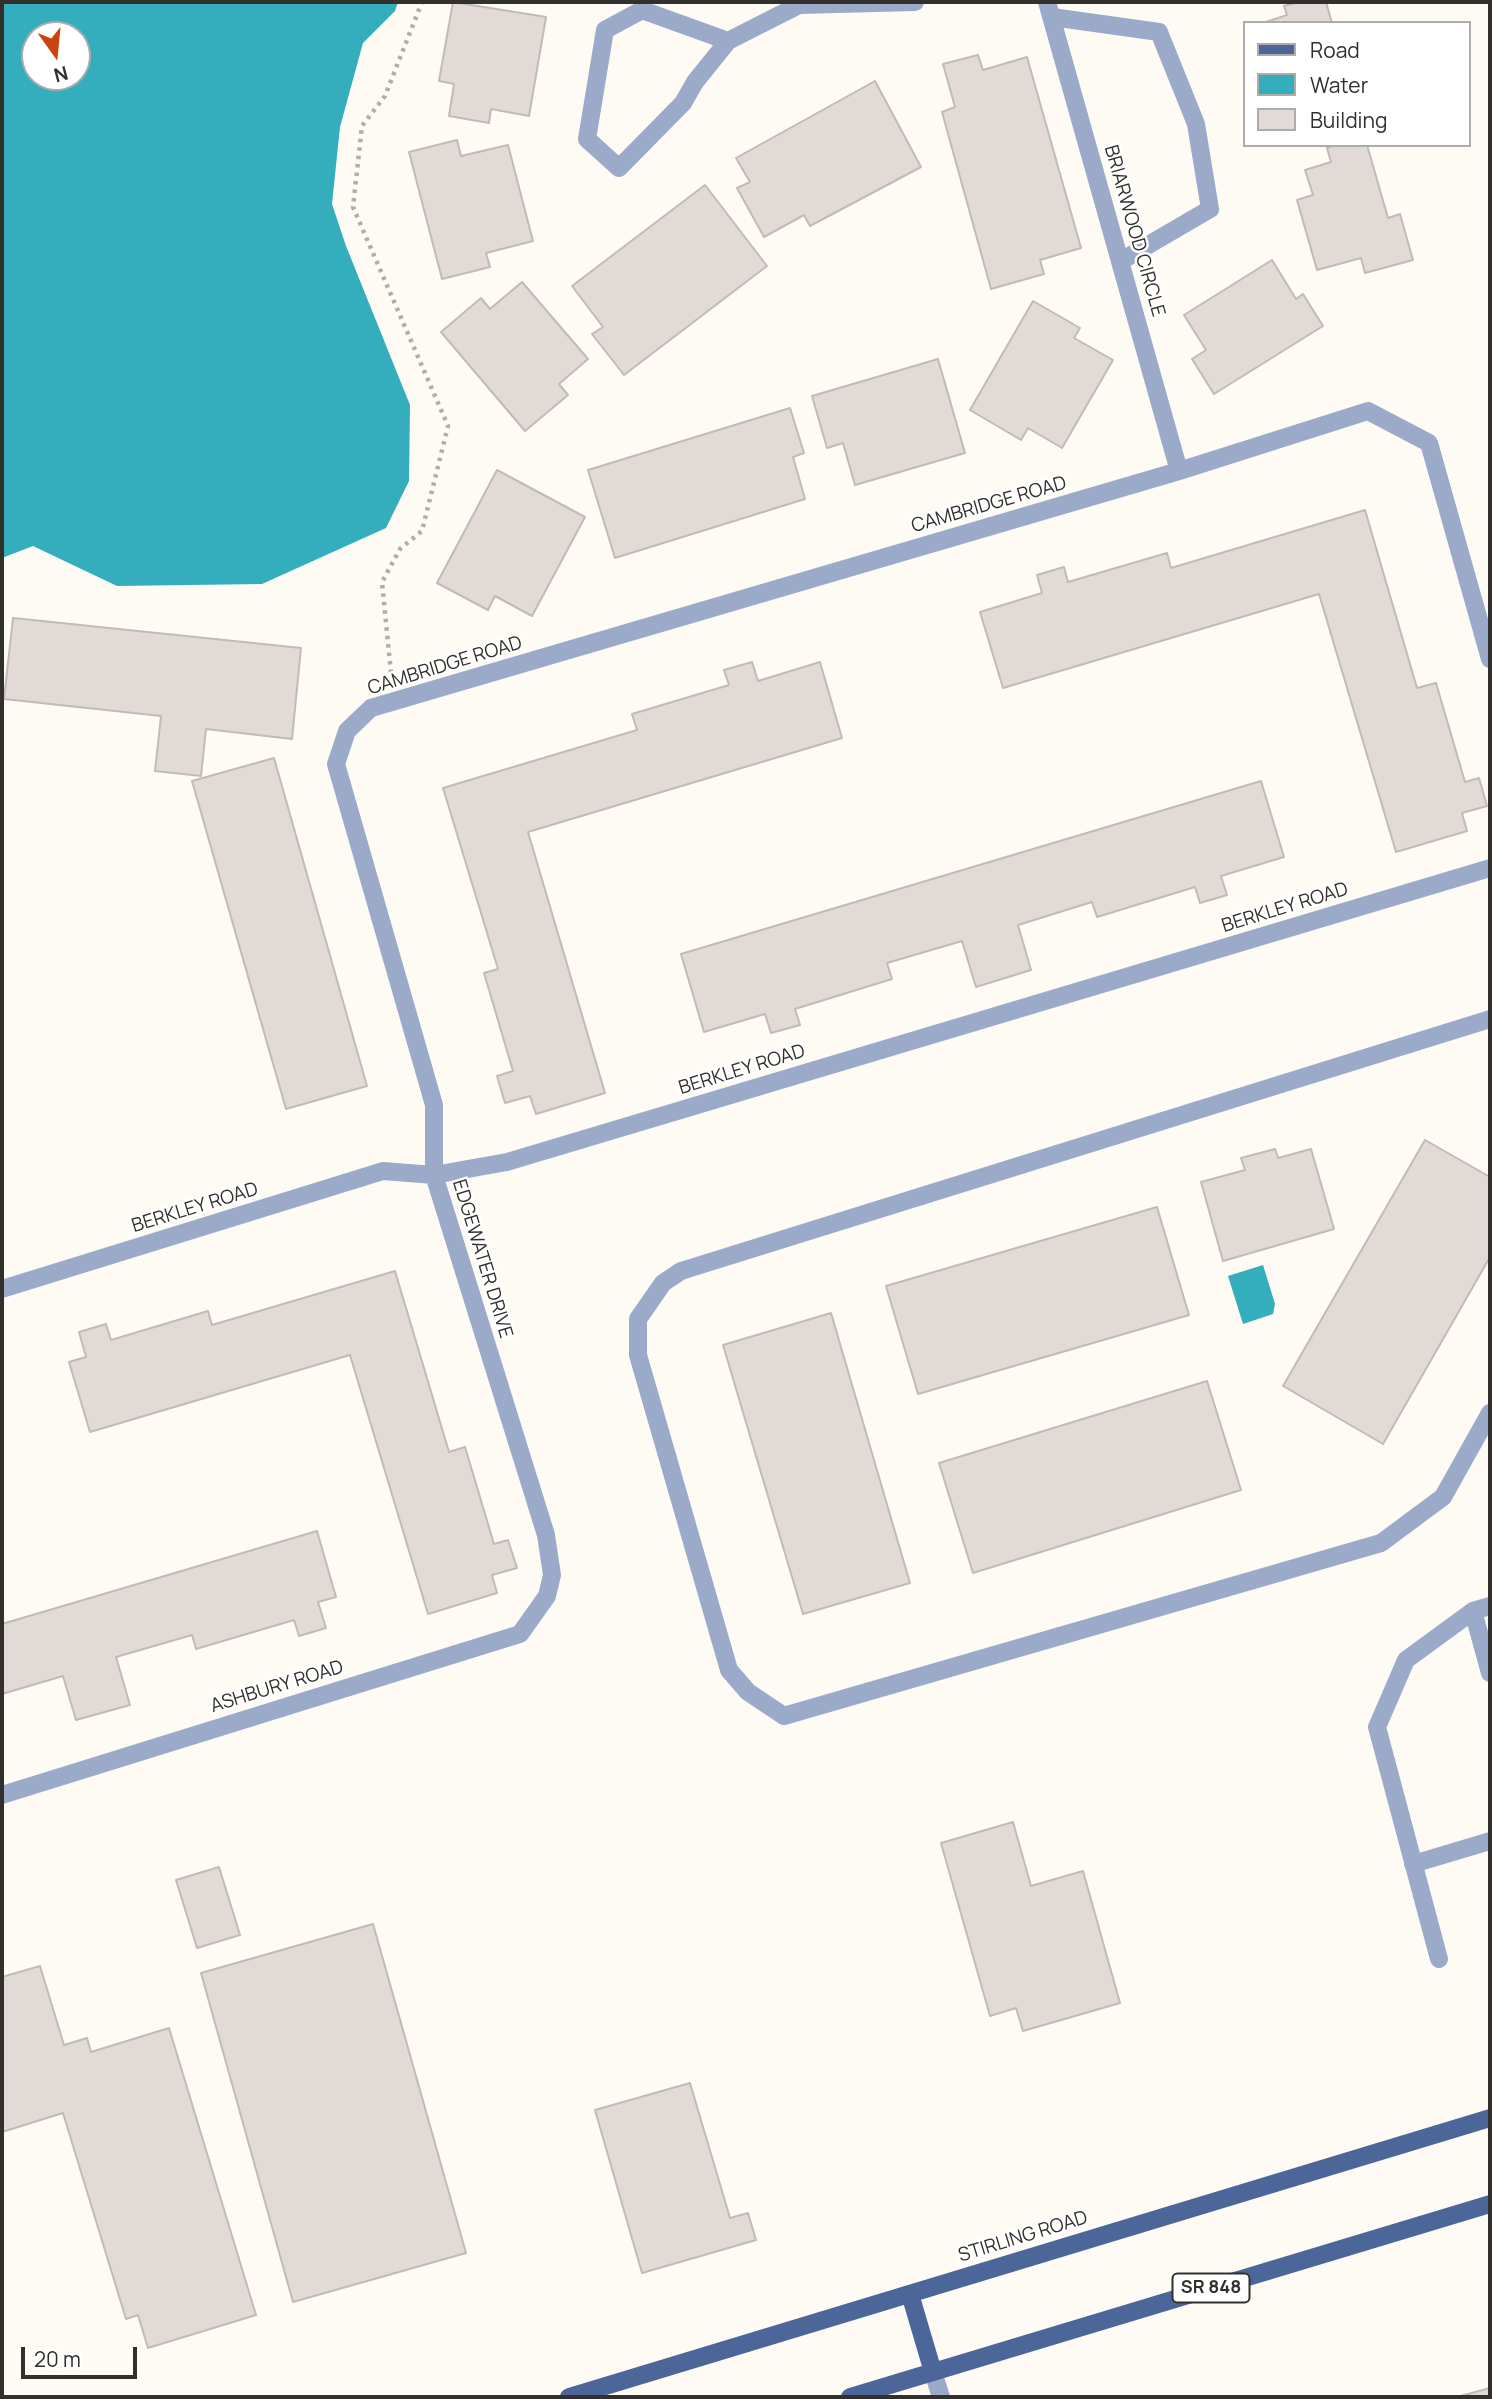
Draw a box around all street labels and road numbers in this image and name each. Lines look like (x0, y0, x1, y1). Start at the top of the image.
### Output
street label: BRIARWOOD CIRCLE (1099, 143, 1169, 319)
street label: CAMBRIDGE ROAD (909, 472, 1069, 538)
street label: CAMBRIDGE ROAD (365, 632, 525, 700)
street label: BERKLEY ROAD (1219, 878, 1351, 938)
street label: BERKLEY ROAD (676, 1040, 808, 1100)
street label: EDGEWATER DRIVE (447, 1177, 517, 1341)
street label: BERKLEY ROAD (129, 1178, 261, 1238)
street label: ASHBURY ROAD (208, 1656, 346, 1718)
street label: STIRLING ROAD (956, 2207, 1090, 2267)
road number: SR 848 (1172, 2274, 1250, 2302)

